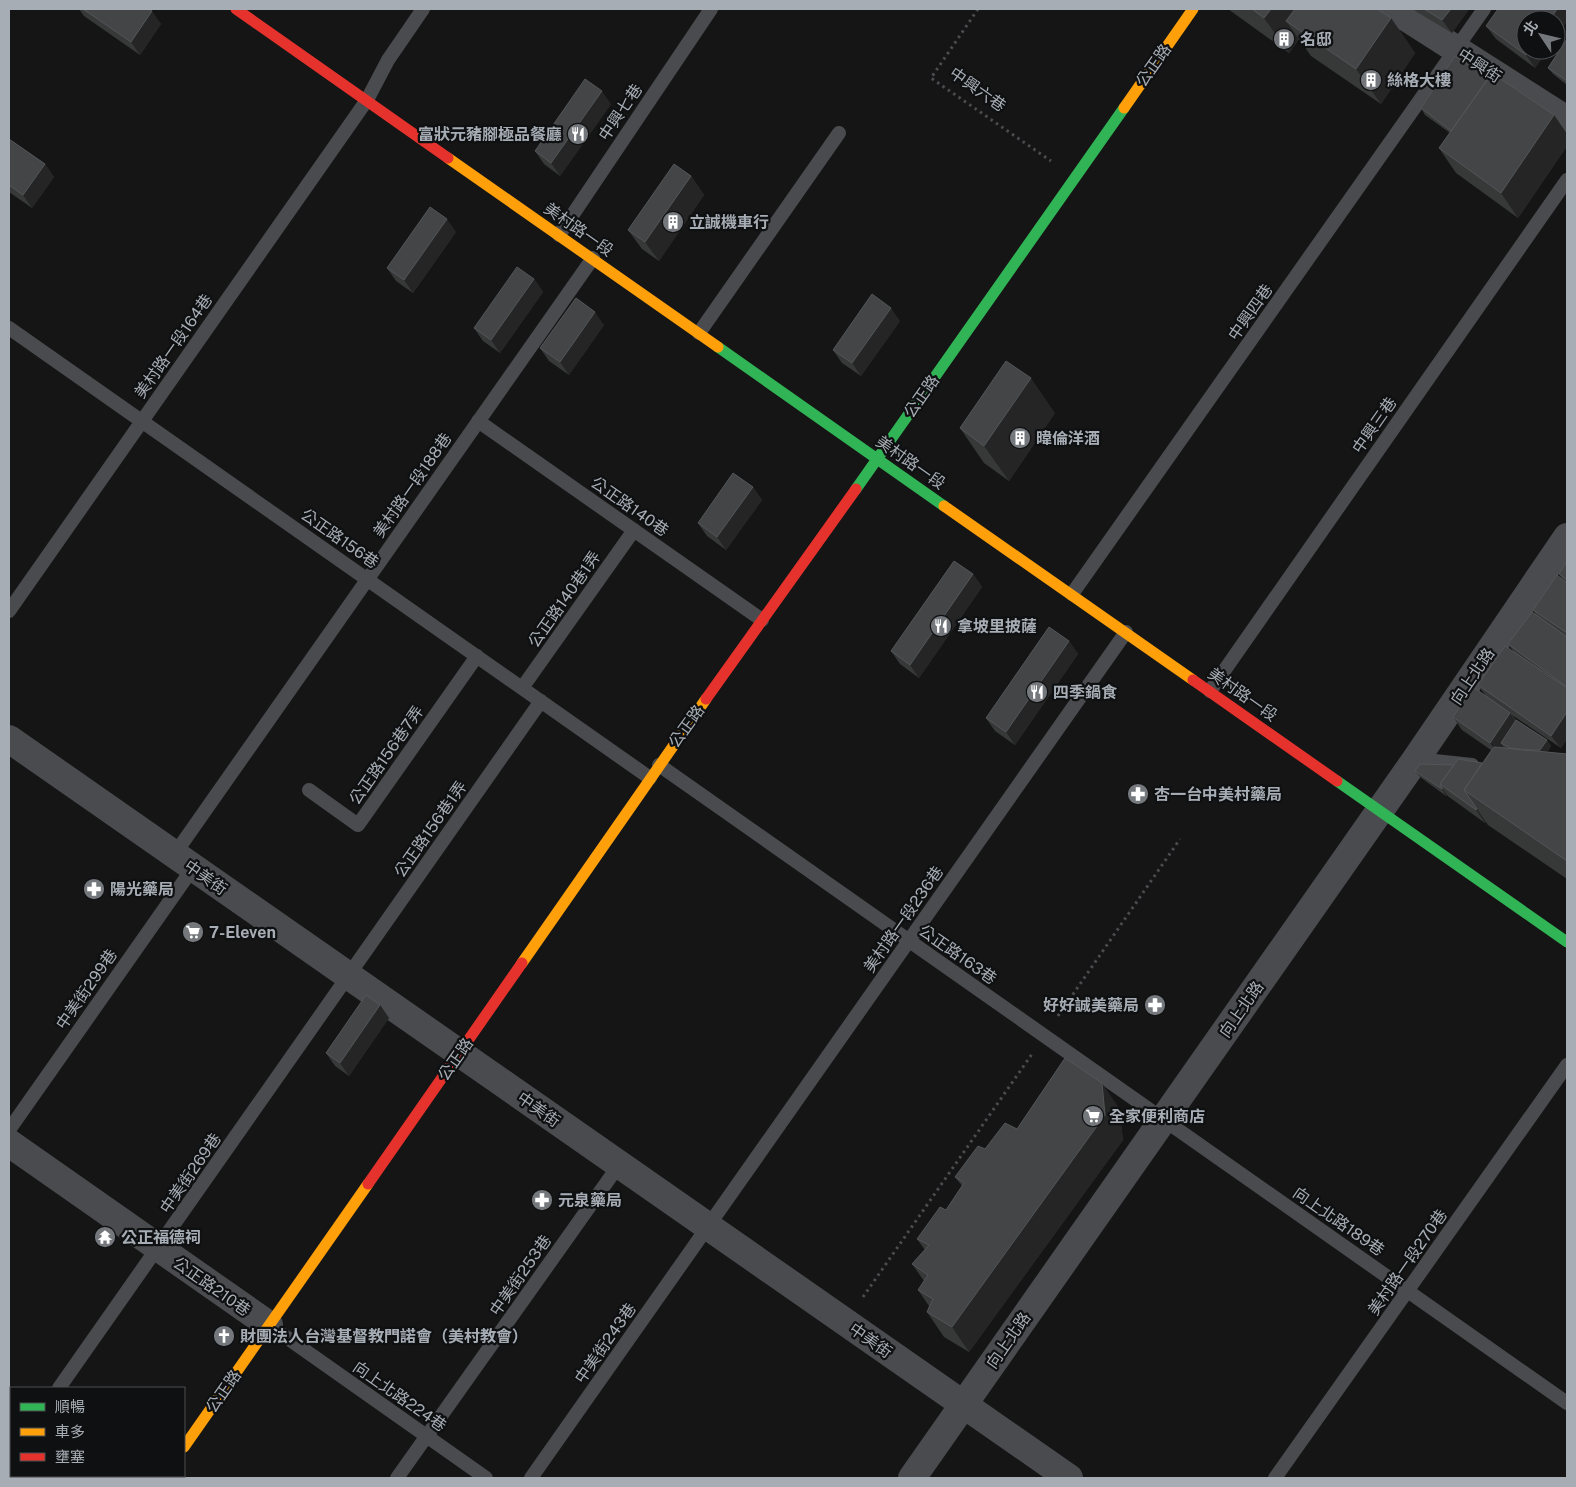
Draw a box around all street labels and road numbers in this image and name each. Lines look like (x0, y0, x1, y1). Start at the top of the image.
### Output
street label: 公正路 (1132, 40, 1175, 90)
street label: 中興街 (1454, 44, 1505, 86)
street label: 中興六巷 (946, 63, 1009, 116)
street label: 中興七巷 (595, 80, 646, 144)
street label: 美村路一段 (540, 199, 617, 260)
street label: 中興四巷 (1224, 281, 1277, 344)
street label: 美村路一段164巷 (130, 291, 216, 402)
street label: 公正路 (900, 371, 943, 421)
street label: 中興三巷 (1348, 394, 1401, 457)
street label: 美村路一段188巷 (369, 429, 456, 541)
street label: 美村路一段 (872, 432, 949, 493)
street label: 公正路140巷 (587, 473, 672, 540)
street label: 公正路156巷 (297, 505, 382, 572)
street label: 公正路140巷1弄 (524, 548, 605, 651)
street label: 向上北路 (1447, 644, 1498, 708)
street label: 美村路一段 (1204, 664, 1281, 725)
street label: 公正路 (665, 701, 708, 751)
street label: 公正路156巷7弄 (345, 702, 428, 808)
street label: 公正路156巷1弄 (390, 777, 471, 881)
street label: 中美街 (181, 856, 231, 899)
street label: 美村路一段236巷 (860, 862, 947, 976)
street label: 公正路163巷 (915, 921, 1000, 988)
street label: 中美街299巷 (52, 946, 121, 1033)
street label: 向上北路 (1215, 978, 1268, 1041)
street label: 公正路 (434, 1034, 477, 1084)
street label: 中美街 (514, 1088, 564, 1131)
street label: 中美街269巷 (156, 1130, 225, 1217)
street label: 向上北路189巷 (1290, 1183, 1388, 1260)
street label: 美村路一段270巷 (1364, 1206, 1451, 1319)
street label: 中美街253巷 (486, 1231, 555, 1319)
street label: 公正路210巷 (169, 1253, 254, 1320)
street label: 中美街243巷 (571, 1299, 640, 1387)
street label: 向上北路 (982, 1309, 1035, 1372)
street label: 中美街 (846, 1319, 896, 1362)
street label: 向上北路224巷 (350, 1357, 450, 1435)
street label: 公正路 (202, 1366, 245, 1416)

